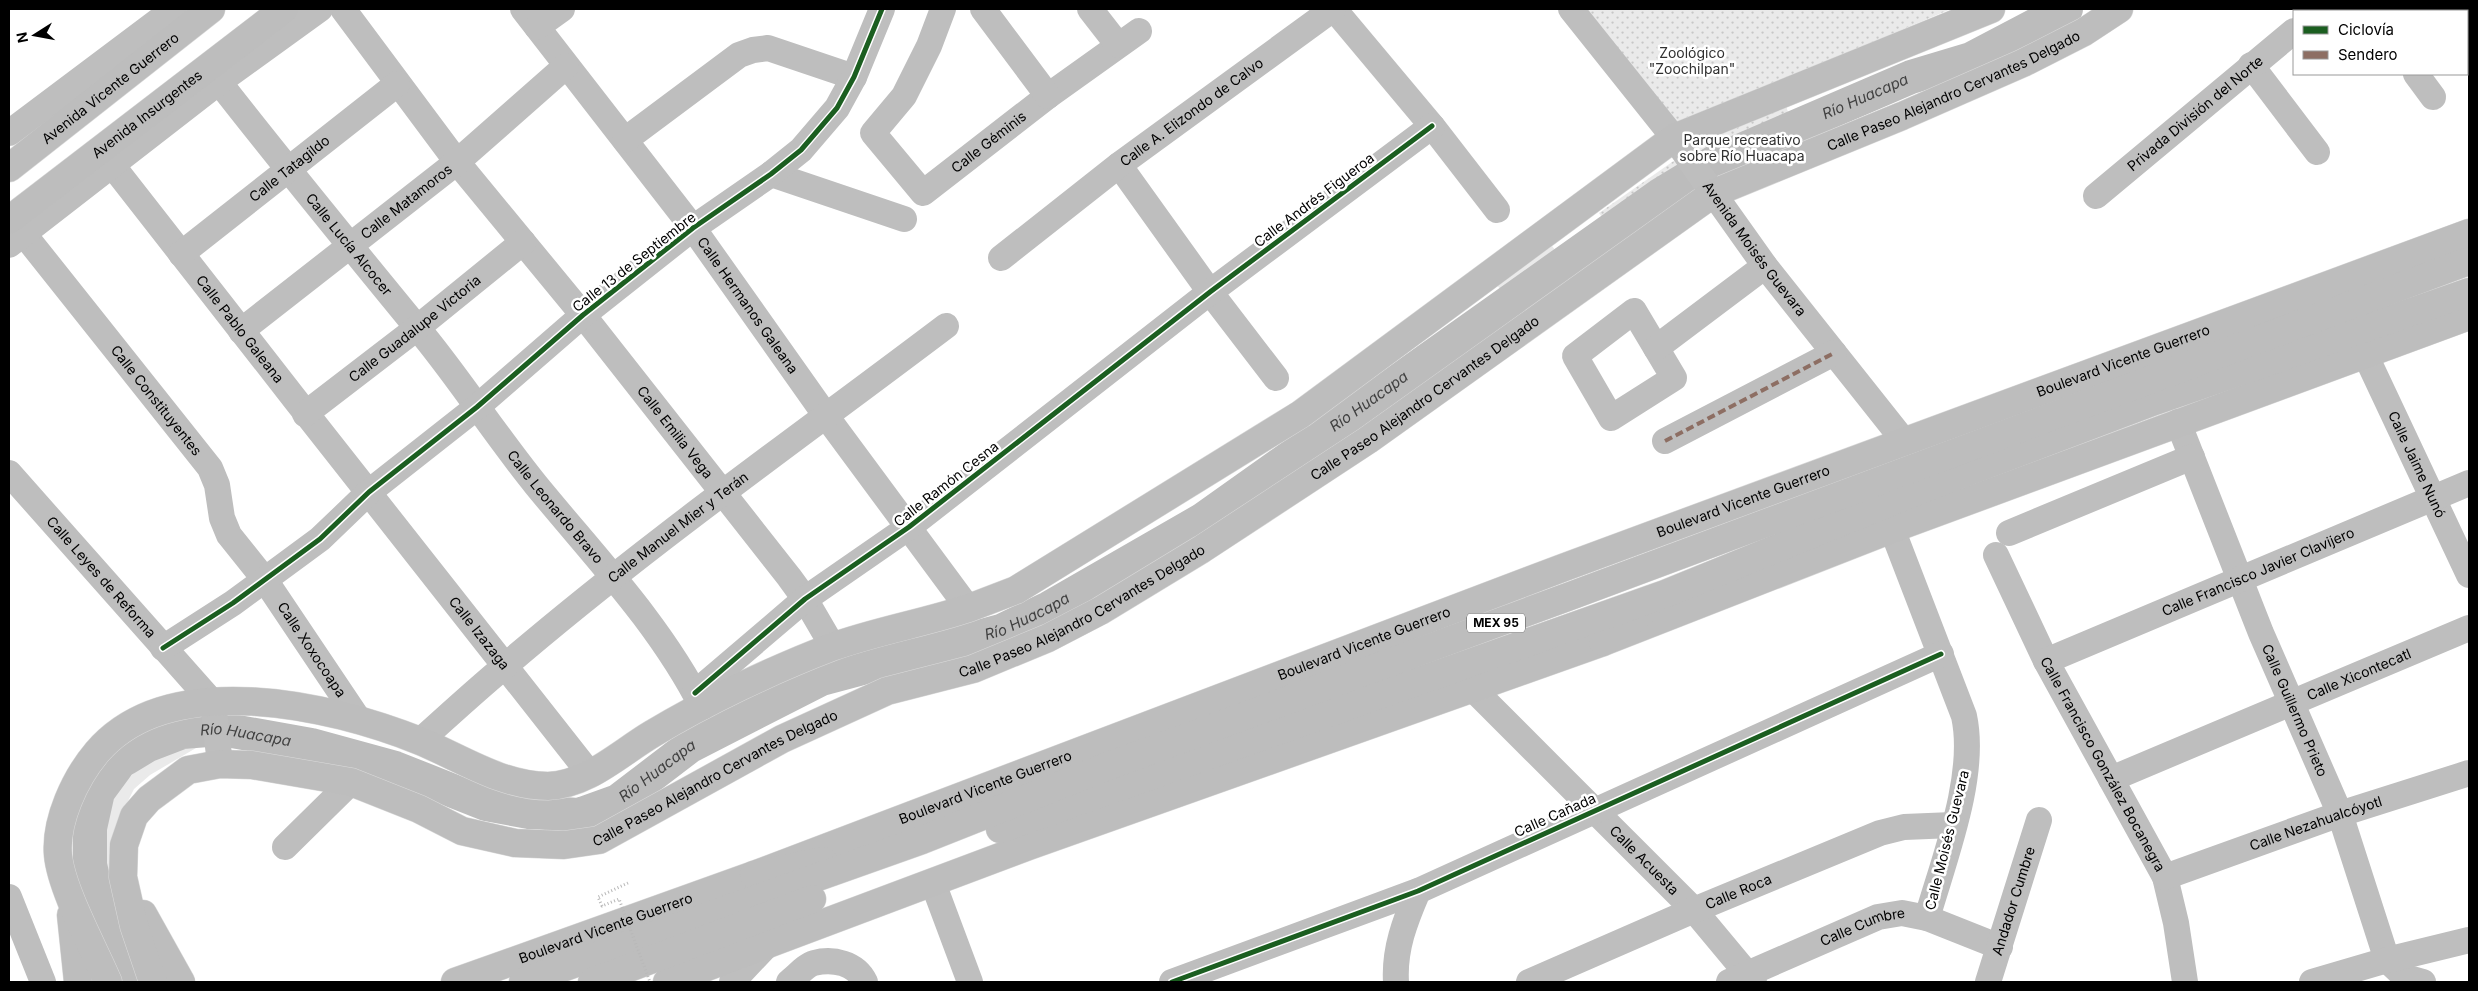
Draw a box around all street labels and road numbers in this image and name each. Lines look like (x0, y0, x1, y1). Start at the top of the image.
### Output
street label: Calle Paseo Alejandro Cervantes Delgado (1824, 26, 2083, 154)
street label: Avenida Vicente Guerrero (38, 29, 182, 147)
street label: Privada División del Norte (2124, 52, 2266, 174)
street label: Calle A. Elizondo de Calvo (1116, 54, 1266, 170)
street label: Avenida Insurgentes (88, 66, 205, 161)
street label: Calle Géminis (947, 107, 1029, 176)
street label: Calle Tatagildo (245, 131, 333, 205)
street label: Calle Andrés Figueroa (1250, 149, 1377, 250)
street label: Calle Matamoros (357, 160, 455, 242)
street label: Avenida Moisés Guevara (1699, 178, 1810, 319)
street label: Calle Lucía Alcocer (303, 189, 396, 299)
street label: Calle 13 de Septiembre (569, 208, 699, 315)
street label: Calle Hermanos Galeana (694, 234, 802, 377)
street label: Calle Pablo Galeana (193, 271, 288, 386)
street label: Calle Guadalupe Victoria (345, 271, 484, 385)
street label: Calle Paseo Alejandro Cervantes Delgado (1307, 312, 1542, 484)
street label: Boulevard Vicente Guerrero (2034, 321, 2212, 400)
street label: Calle Constituyentes (108, 342, 206, 459)
street label: Calle Emilia Vega (634, 382, 717, 482)
street label: Calle Jaime Nunó (2385, 408, 2450, 520)
street label: Calle Ramón Cesna (890, 437, 1002, 530)
street label: Calle Leonardo Bravo (504, 447, 607, 567)
street label: Boulevard Vicente Guerrero (1654, 461, 1832, 540)
street label: Calle Manuel Mier y Terán (604, 468, 751, 586)
street label: Calle Leyes de Reforma (43, 513, 160, 641)
street label: Calle Francisco Javier Clavijero (2159, 523, 2357, 619)
street label: Calle Paseo Alejandro Cervantes Delgado (957, 540, 1208, 680)
street label: Calle Izazaga (446, 593, 514, 673)
street label: Calle Xoxocoapa (274, 599, 350, 700)
street label: Boulevard Vicente Guerrero (1275, 602, 1453, 683)
road number: MEX 95 (1467, 614, 1525, 632)
street label: Calle Guillermo Prieto (2259, 641, 2332, 779)
street label: Calle Xicontecatl (2304, 645, 2413, 703)
street label: Calle Francisco González Bocanegra (2037, 653, 2169, 874)
street label: Calle Paseo Alejandro Cervantes Delgado (592, 706, 840, 849)
street label: Boulevard Vicente Guerrero (896, 746, 1074, 827)
street label: Calle Moisés Guevara (1921, 768, 1972, 912)
street label: Calle Cañada (1511, 789, 1598, 840)
street label: Calle Nezahualcóyotl (2247, 792, 2384, 854)
street label: Calle Acuesta (1606, 822, 1683, 898)
street label: Andador Cumbre (1988, 844, 2038, 957)
street label: Calle Roca (1702, 870, 1774, 912)
street label: Boulevard Vicente Guerrero (516, 889, 695, 967)
street label: Calle Cumbre (1817, 904, 1906, 949)

